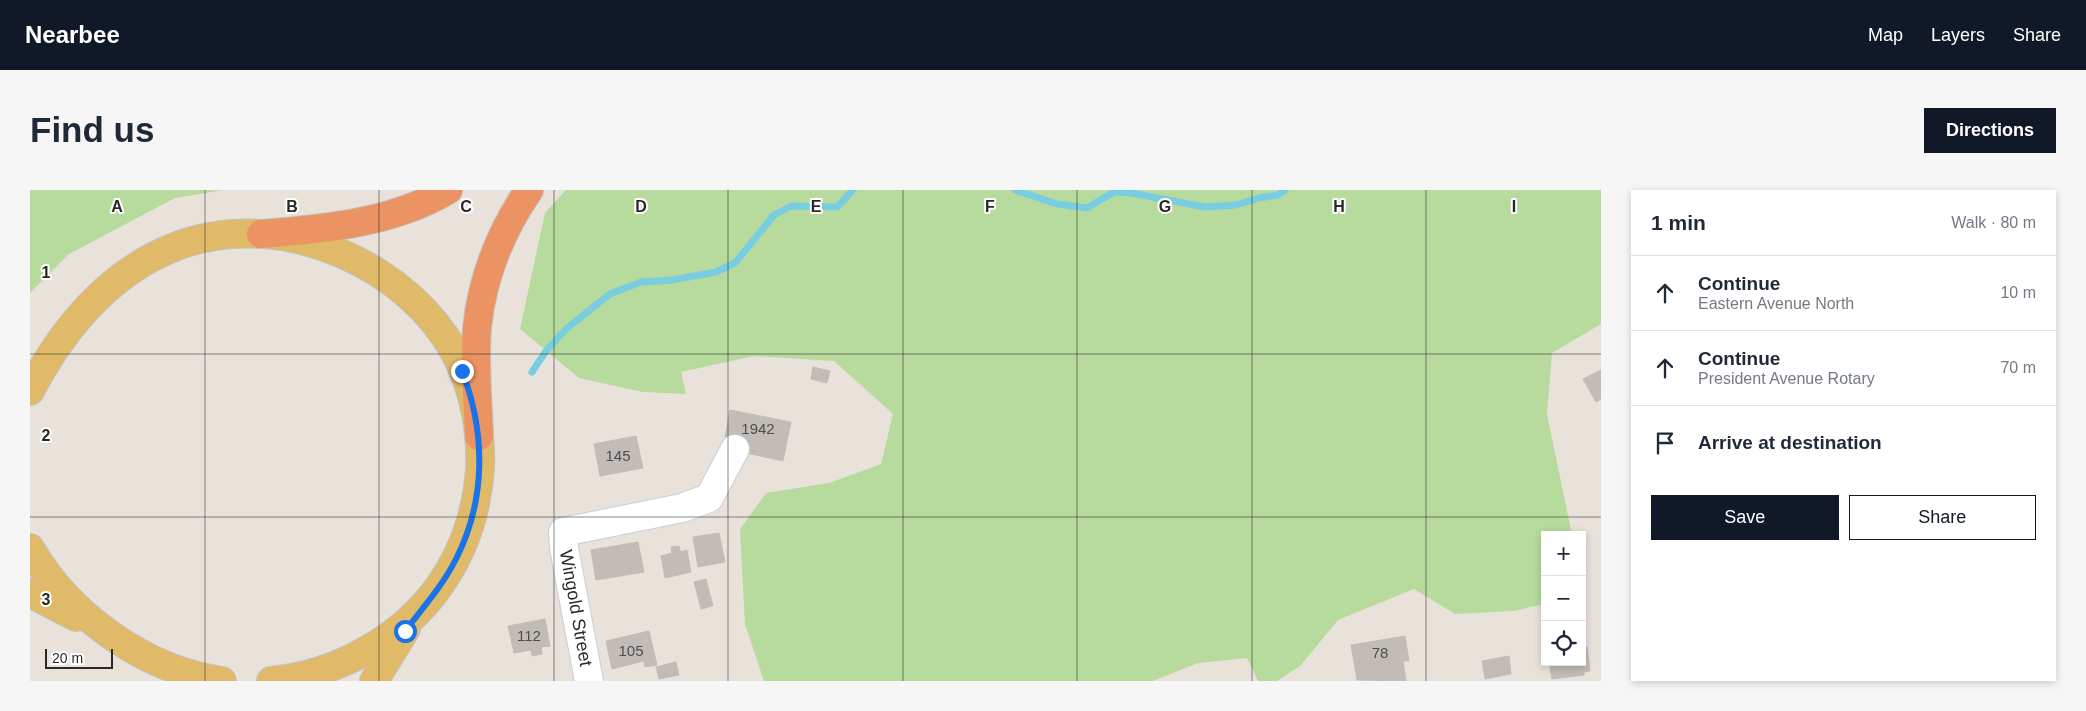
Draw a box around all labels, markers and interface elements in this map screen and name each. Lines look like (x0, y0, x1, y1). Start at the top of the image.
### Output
text: Nearbee (25, 21, 120, 48)
text: Map (1868, 25, 1903, 45)
text: Layers (1931, 25, 1985, 45)
text: Share (2013, 25, 2061, 45)
button: Directions (1924, 108, 2056, 153)
text: Find us (30, 110, 154, 149)
text: A (111, 198, 123, 215)
text: B (286, 198, 298, 215)
text: C (460, 198, 472, 215)
text: D (635, 198, 647, 215)
text: E (811, 198, 822, 215)
text: F (985, 198, 995, 215)
text: G (1159, 198, 1171, 215)
text: H (1333, 198, 1345, 215)
text: I (1512, 198, 1516, 215)
text: 1 min (1651, 211, 1706, 234)
text: Walk · 80 m (1951, 214, 2036, 231)
text: 1 (42, 264, 51, 281)
text: Continue (1698, 273, 1780, 294)
icon: ahead (1651, 279, 1679, 307)
text: 10 m (2000, 284, 2036, 301)
text: Eastern Avenue North (1698, 295, 1854, 312)
text: Continue (1698, 348, 1780, 369)
icon: ahead (1651, 354, 1679, 382)
text: 70 m (2000, 359, 2036, 376)
route end (451, 360, 474, 383)
text: President Avenue Rotary (1698, 370, 1875, 387)
house number: 1942 (741, 420, 775, 437)
text: 2 (42, 427, 51, 444)
icon: arrive (1651, 429, 1679, 457)
text: Arrive at destination (1698, 432, 1882, 453)
house number: 145 (605, 447, 631, 464)
button: Save (1651, 495, 1839, 540)
button: Share (1849, 495, 2036, 540)
map controls (1541, 531, 1586, 666)
button: + (1541, 531, 1586, 576)
street label: Wingold Street (556, 548, 596, 668)
button: − (1541, 576, 1586, 621)
text: 3 (42, 591, 51, 608)
route start (394, 620, 417, 643)
button: locate (1541, 621, 1586, 666)
house number: 112 (517, 627, 541, 644)
house number: 105 (618, 642, 644, 659)
house number: 78 (1372, 644, 1388, 661)
scale bar (45, 646, 112, 669)
text: 20 m (52, 650, 83, 666)

